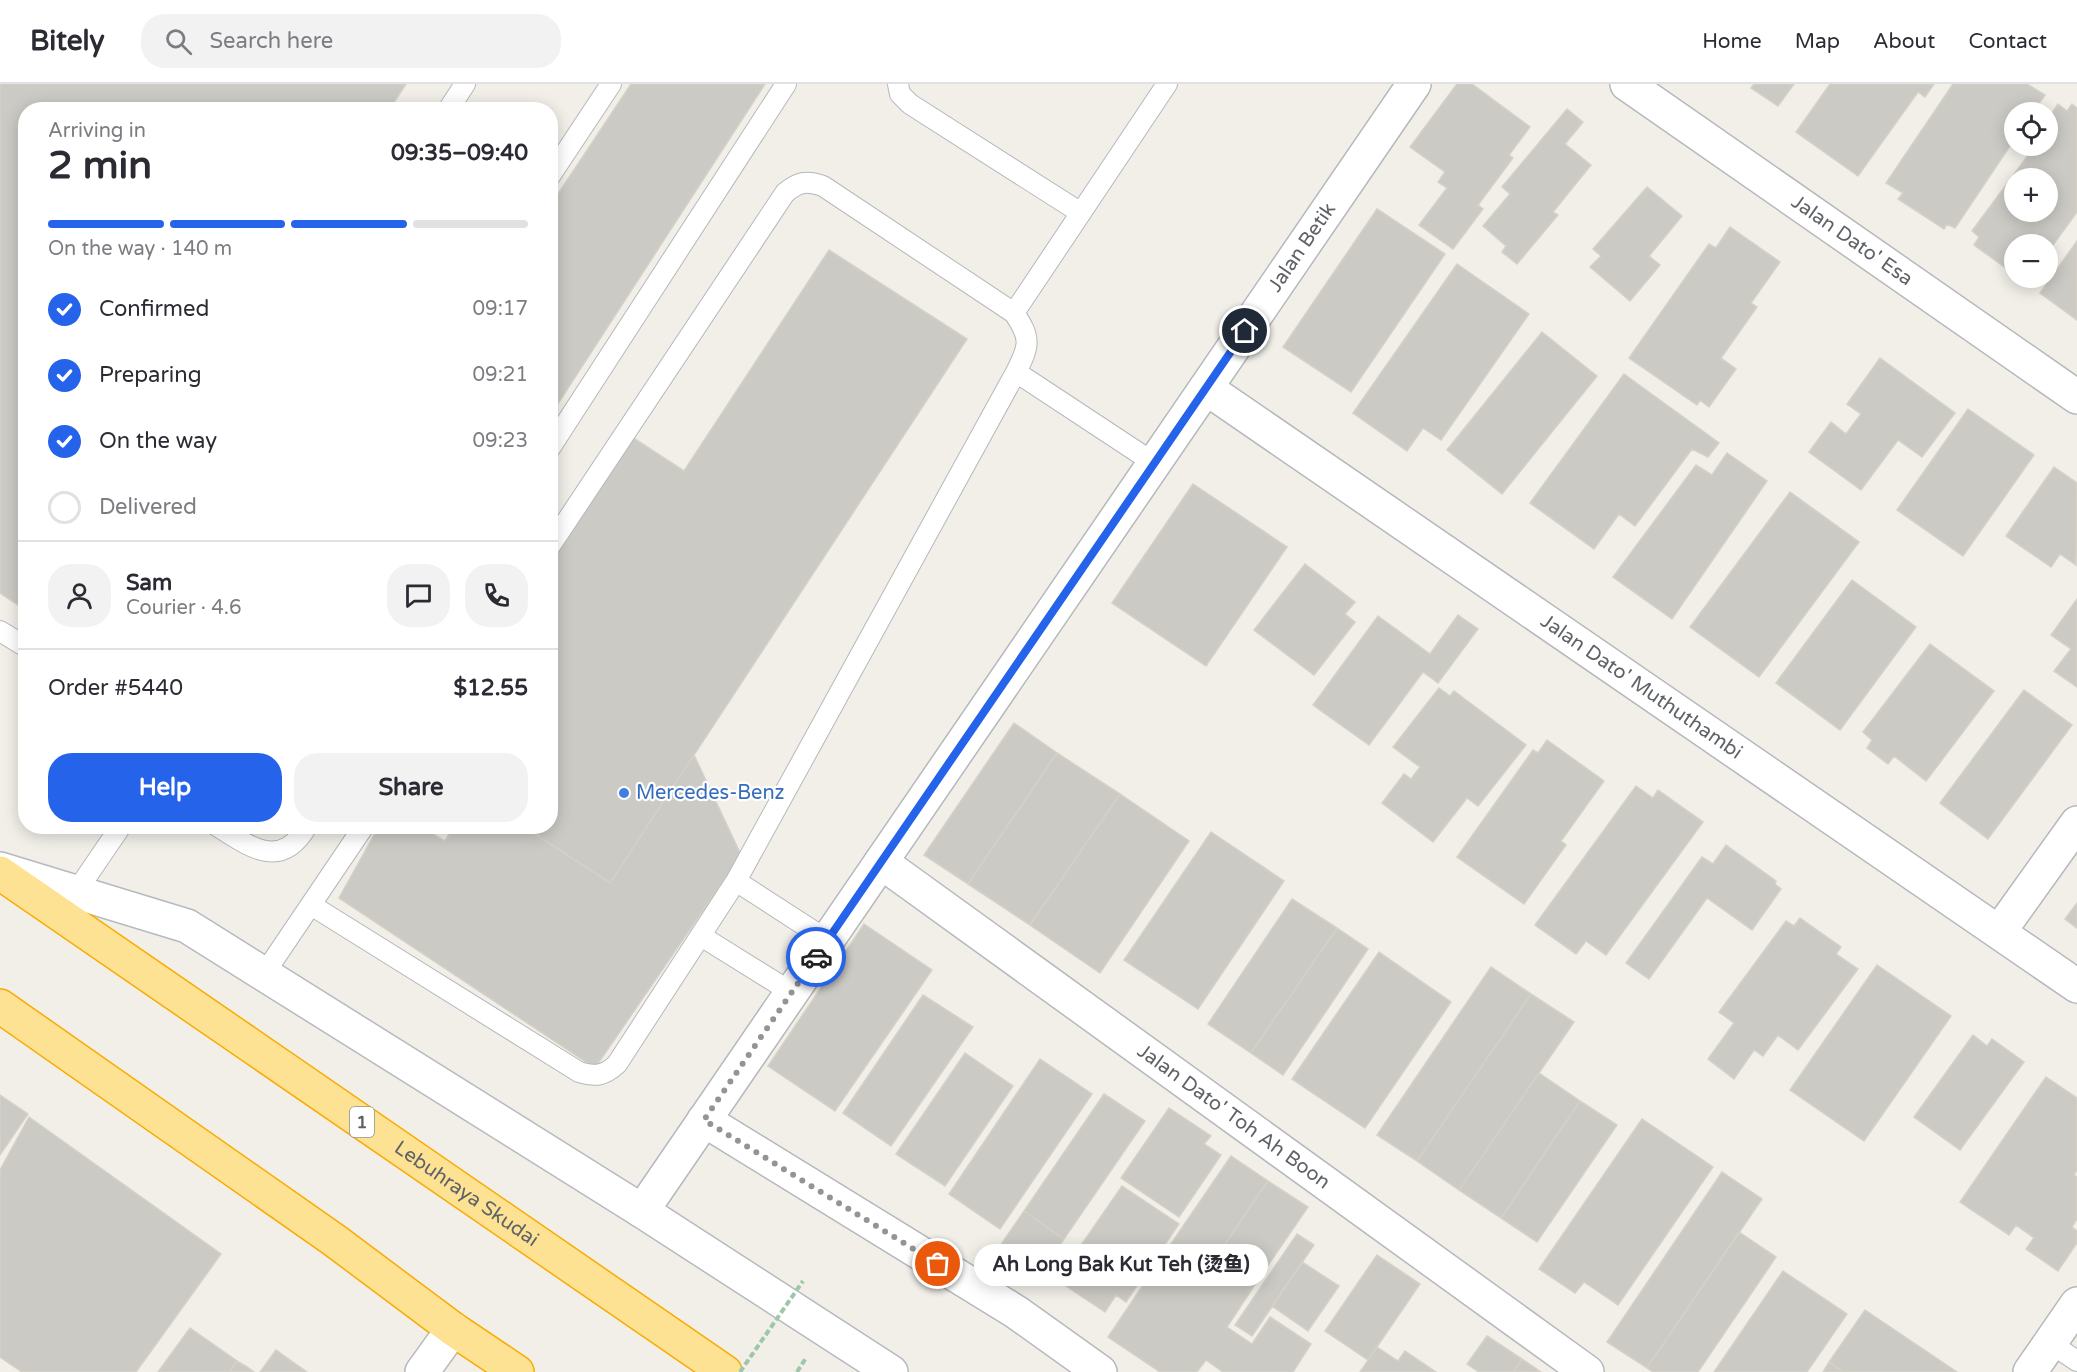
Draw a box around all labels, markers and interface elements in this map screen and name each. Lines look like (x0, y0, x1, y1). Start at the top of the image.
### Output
search box (141, 14, 561, 68)
text: Bitely (30, 24, 105, 58)
icon: search (162, 25, 195, 58)
text: Search here (210, 28, 333, 54)
text: Home (1702, 29, 1762, 54)
text: Map (1795, 29, 1840, 54)
text: About (1873, 29, 1935, 54)
text: Contact (1968, 29, 2047, 54)
map controls (2004, 102, 2058, 288)
button: locate (2004, 102, 2058, 156)
text: Arriving in (48, 119, 146, 143)
text: 09:35–09:40 (391, 140, 528, 166)
text: 2 min (48, 142, 152, 189)
button: + (2004, 168, 2058, 222)
street label: Jalan Dato' Esa (1787, 190, 1917, 291)
street label: Jalan Betik (1263, 198, 1341, 297)
button: − (2004, 234, 2058, 288)
text: On the way · 140 m (48, 237, 232, 261)
icon: check (48, 293, 81, 326)
text: Confirmed (99, 296, 209, 322)
text: 09:17 (473, 297, 528, 321)
pin (1219, 305, 1270, 356)
icon: home (1228, 314, 1261, 347)
icon: check (48, 359, 81, 392)
text: Preparing (99, 362, 202, 388)
text: 09:21 (473, 363, 528, 387)
icon: check (48, 425, 81, 458)
text: On the way (99, 428, 217, 454)
text: 09:23 (473, 429, 528, 453)
text: Delivered (99, 494, 197, 520)
button: person (48, 564, 111, 627)
button: chat (387, 564, 450, 627)
button: phone (465, 564, 528, 627)
text: Sam (126, 570, 172, 596)
text: Courier · 4.6 (126, 596, 241, 620)
street label: Jalan Dato' Muthuthambi (1536, 609, 1747, 764)
text: Order #5440 (48, 675, 183, 701)
text: $12.55 (453, 675, 528, 701)
button: Help (48, 753, 282, 822)
button: Share (294, 753, 528, 822)
place label: Mercedes-Benz (636, 781, 785, 805)
marker: Mercedes-Benz (617, 786, 631, 800)
courier (786, 927, 846, 987)
icon: car (800, 941, 833, 974)
street label: Jalan Dato' Toh Ah Boon (1133, 1039, 1335, 1194)
road number: 1 (350, 1107, 374, 1137)
street label: Lebuhraya Skudai (390, 1136, 543, 1252)
pin (912, 1238, 963, 1289)
callout: Ah Long Bak Kut Teh (烫鱼) (974, 1243, 1268, 1285)
icon: bag (921, 1247, 954, 1280)
text: Ah Long Bak Kut Teh (烫鱼) (992, 1253, 1250, 1277)

